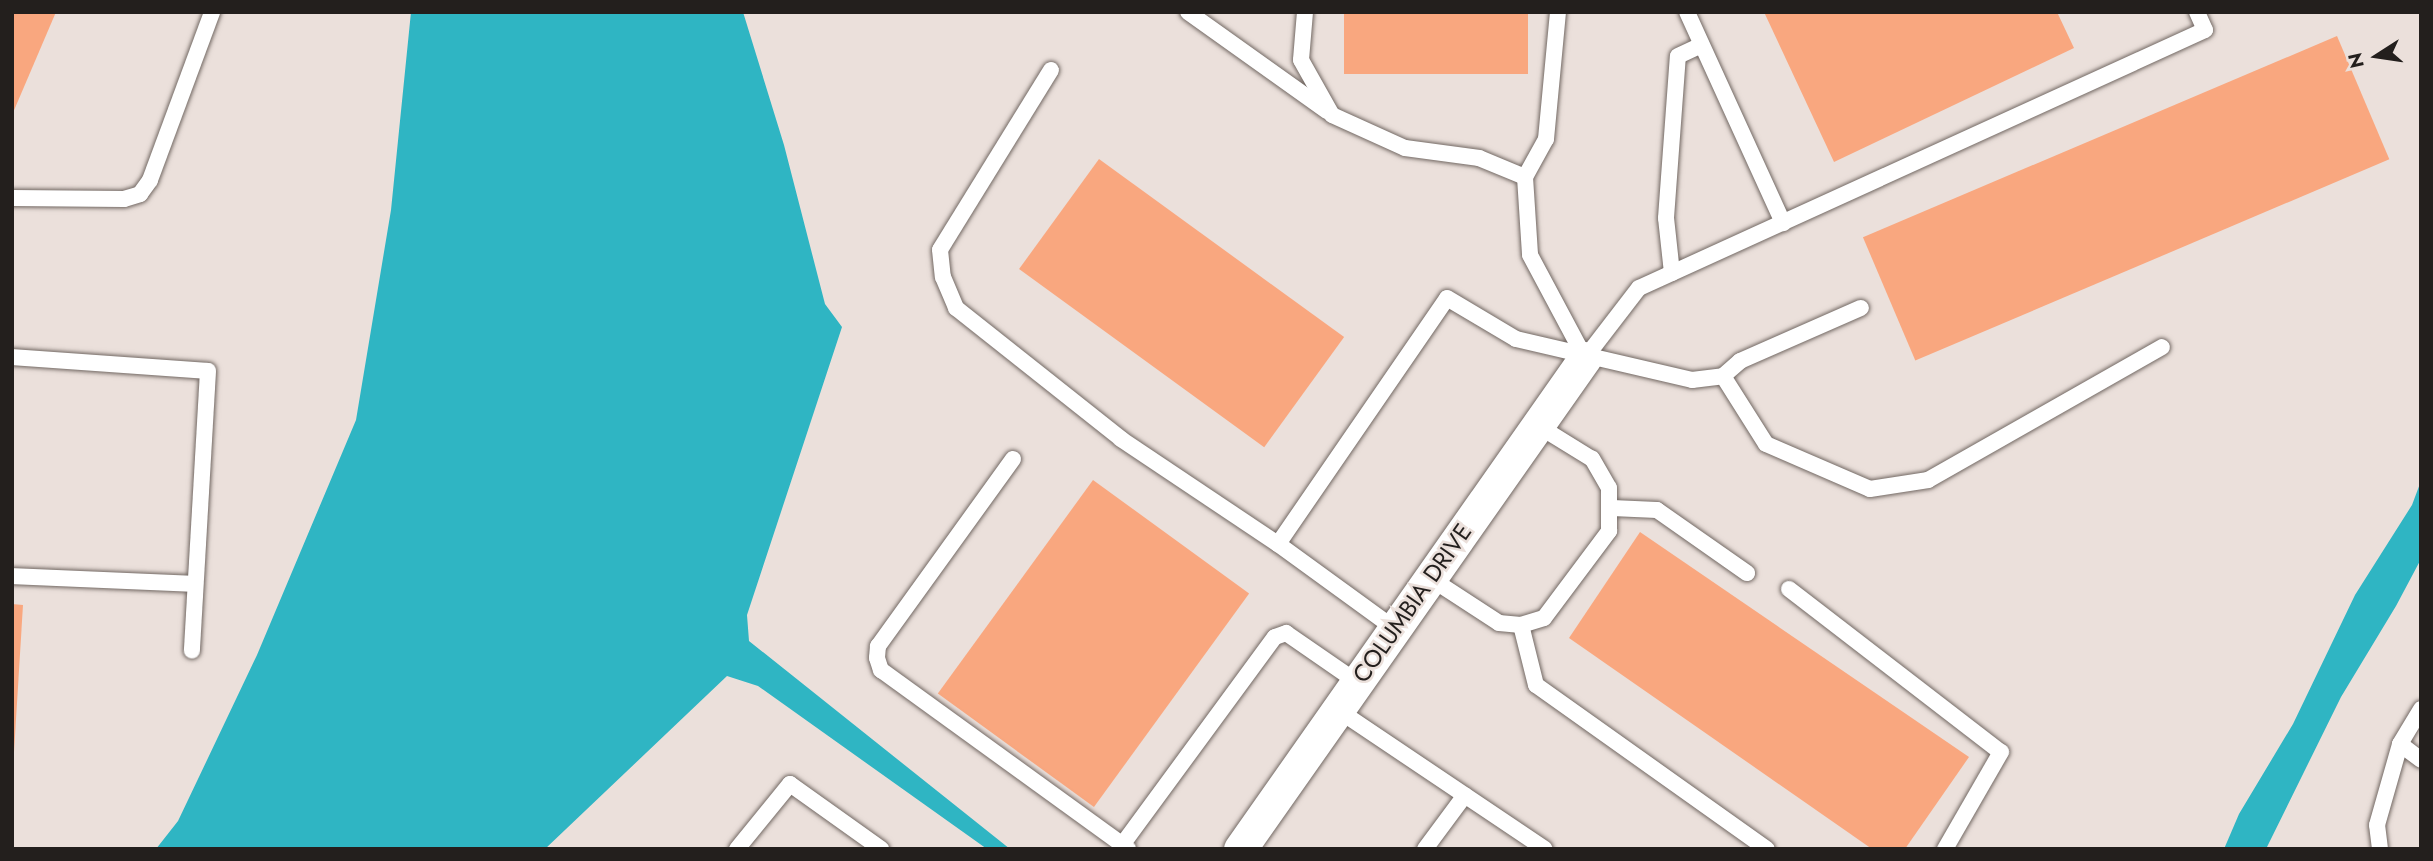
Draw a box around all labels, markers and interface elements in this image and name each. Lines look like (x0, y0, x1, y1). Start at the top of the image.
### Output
north arrow (2342, 21, 2412, 91)
text: N (2341, 50, 2371, 71)
street label: COLUMBIA DRIVE (1346, 518, 1478, 688)

